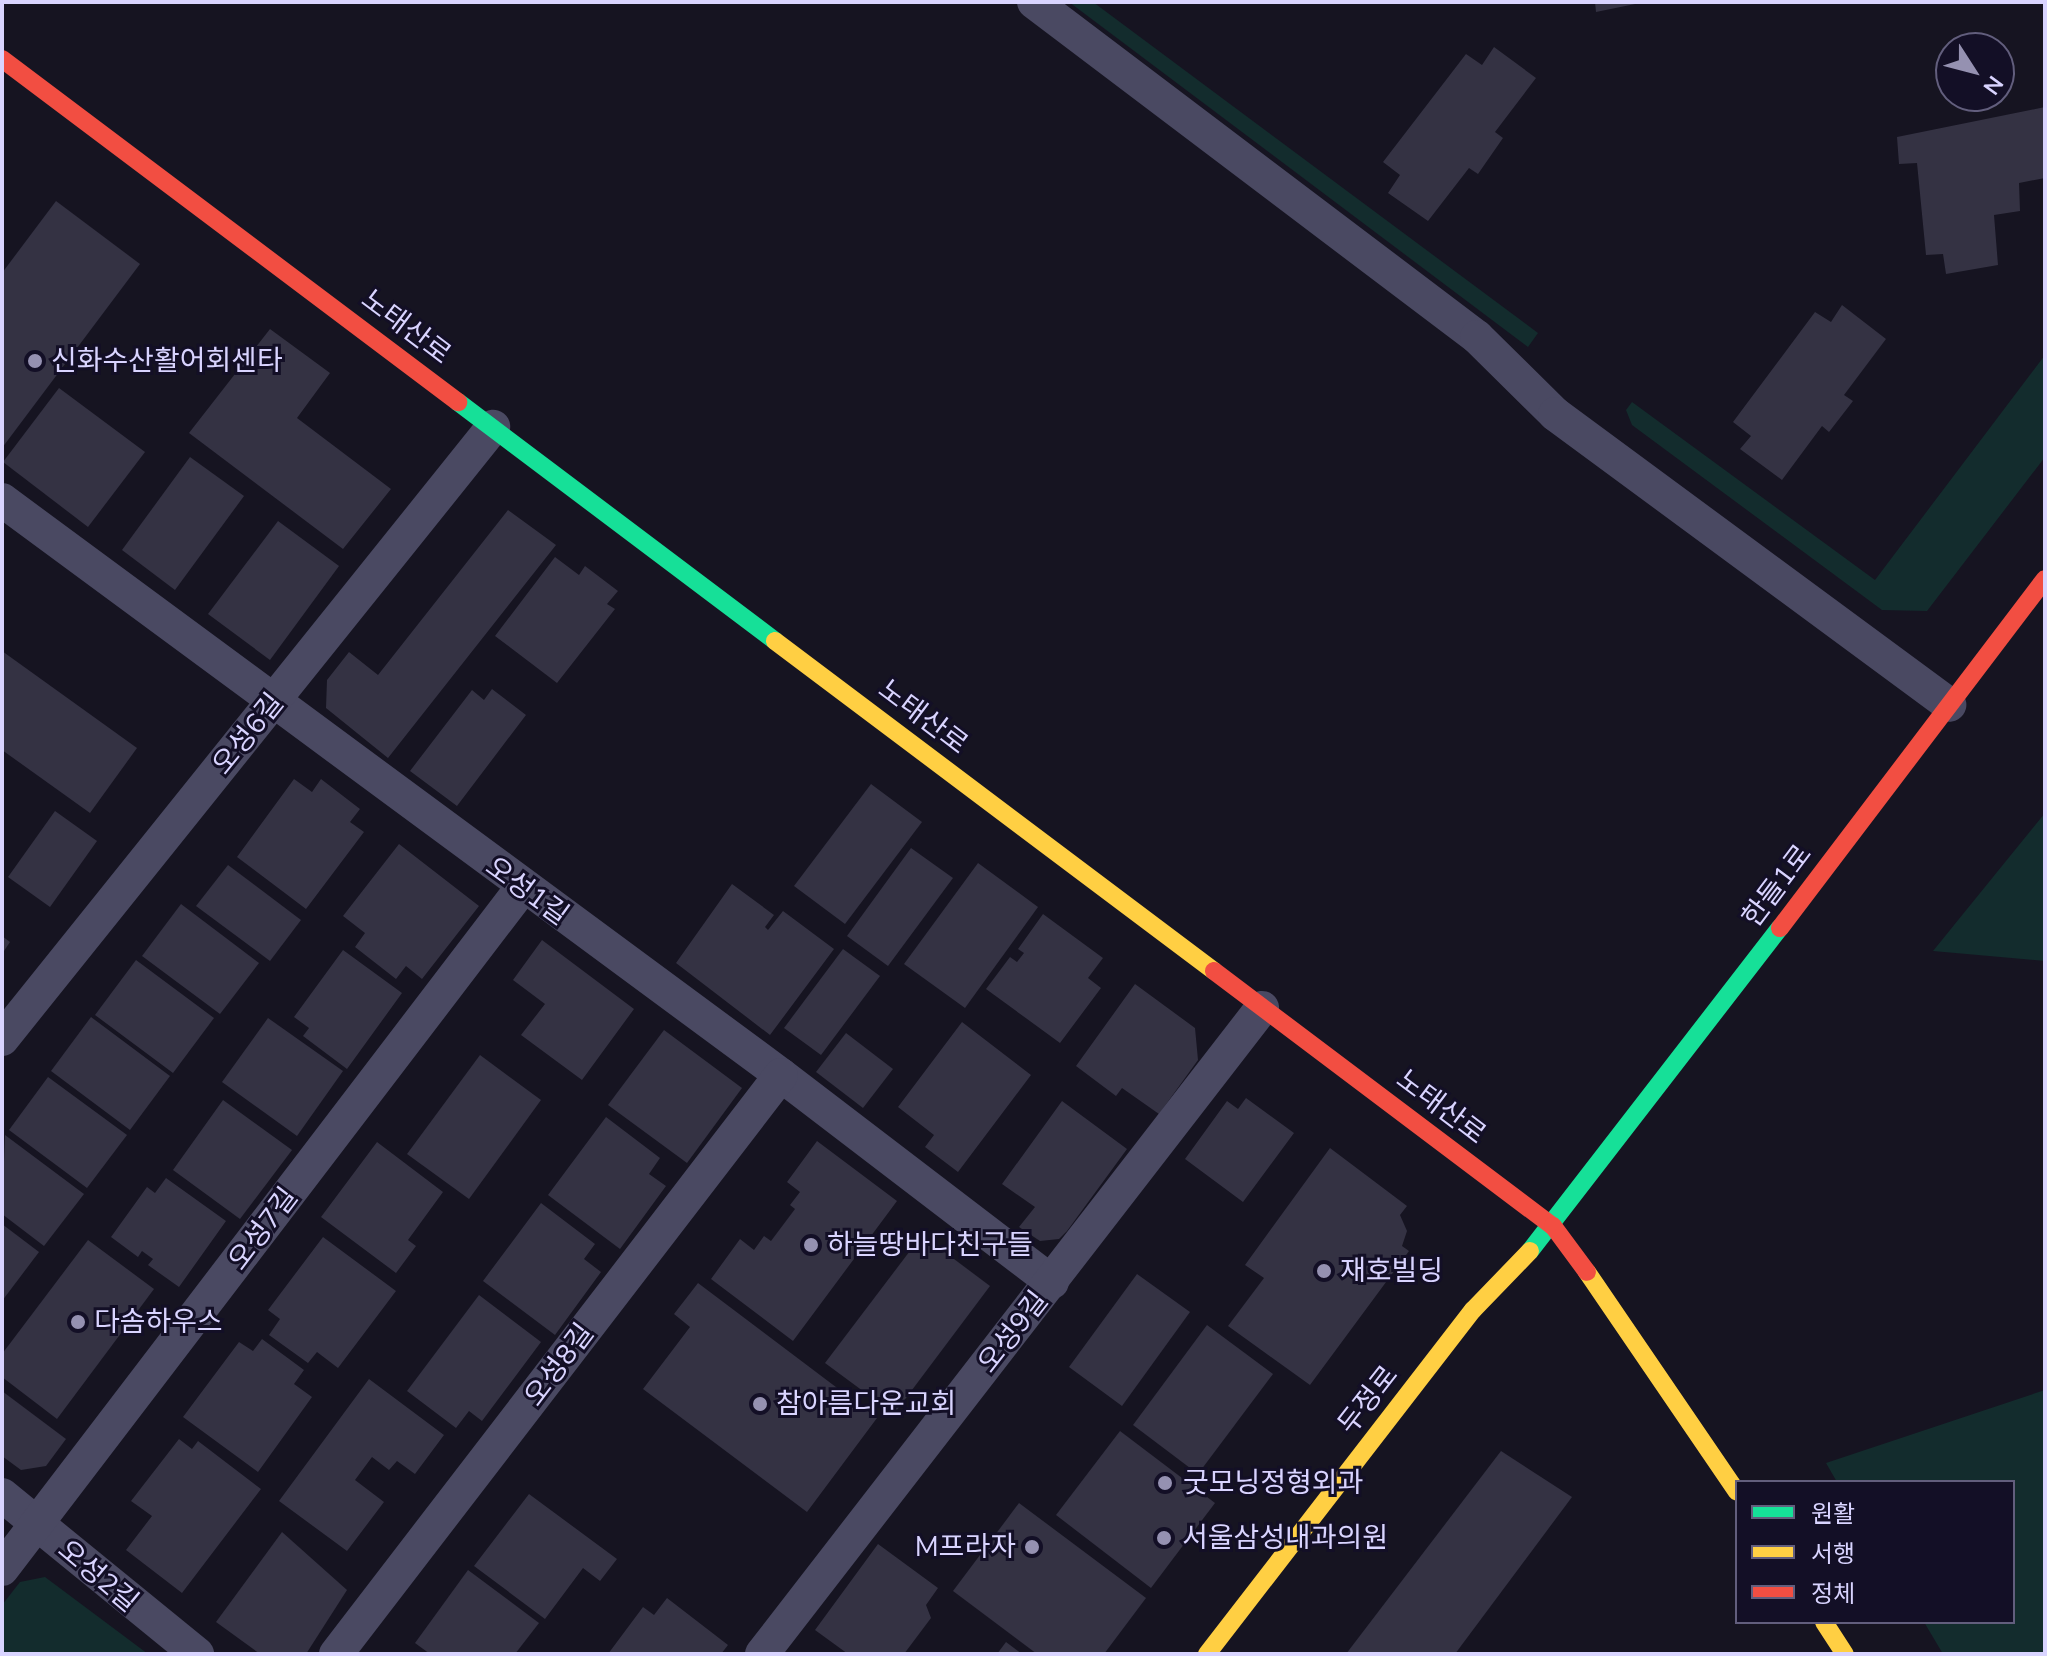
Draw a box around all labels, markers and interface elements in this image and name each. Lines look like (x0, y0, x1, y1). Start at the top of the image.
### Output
north arrow (1935, 32, 2015, 112)
text: N (1976, 69, 2010, 100)
street label: 노태산로 (355, 283, 457, 371)
place label: 신화수산활어회센타 (51, 344, 283, 378)
marker: 신화수산활어회센타 (26, 352, 44, 370)
street label: 노태산로 (872, 673, 974, 761)
street label: 오성6길 (205, 687, 291, 781)
street label: 한들1로 (1735, 838, 1819, 934)
street label: 오성1길 (479, 850, 575, 932)
street label: 노태산로 (1390, 1063, 1492, 1151)
street label: 오성7길 (221, 1181, 305, 1277)
place label: 하늘땅바다친구들 (827, 1228, 1033, 1262)
marker: 하늘땅바다친구들 (802, 1236, 820, 1254)
place label: 재호빌딩 (1340, 1254, 1443, 1288)
marker: 재호빌딩 (1315, 1262, 1333, 1280)
street label: 오성9길 (971, 1285, 1055, 1379)
place label: 다솜하우스 (94, 1305, 223, 1339)
marker: 다솜하우스 (69, 1313, 87, 1331)
street label: 오성8길 (517, 1317, 601, 1413)
street label: 두정로 (1331, 1359, 1405, 1441)
place label: 참아름다운교회 (776, 1387, 956, 1421)
marker: 참아름다운교회 (751, 1395, 769, 1413)
place label: 굿모닝정형외과 (1183, 1466, 1363, 1500)
marker: 굿모닝정형외과 (1154, 1472, 1176, 1494)
legend (1735, 1480, 2015, 1624)
text: 원활 (1811, 1498, 1855, 1530)
place label: 서울삼성내과의원 (1182, 1521, 1388, 1555)
marker: 서울삼성내과의원 (1153, 1527, 1175, 1549)
place label: M프라자 (915, 1530, 1016, 1564)
street label: 오성2길 (51, 1533, 145, 1619)
marker: M프라자 (1023, 1538, 1041, 1556)
text: 서행 (1811, 1538, 1855, 1570)
text: 정체 (1811, 1578, 1855, 1610)

